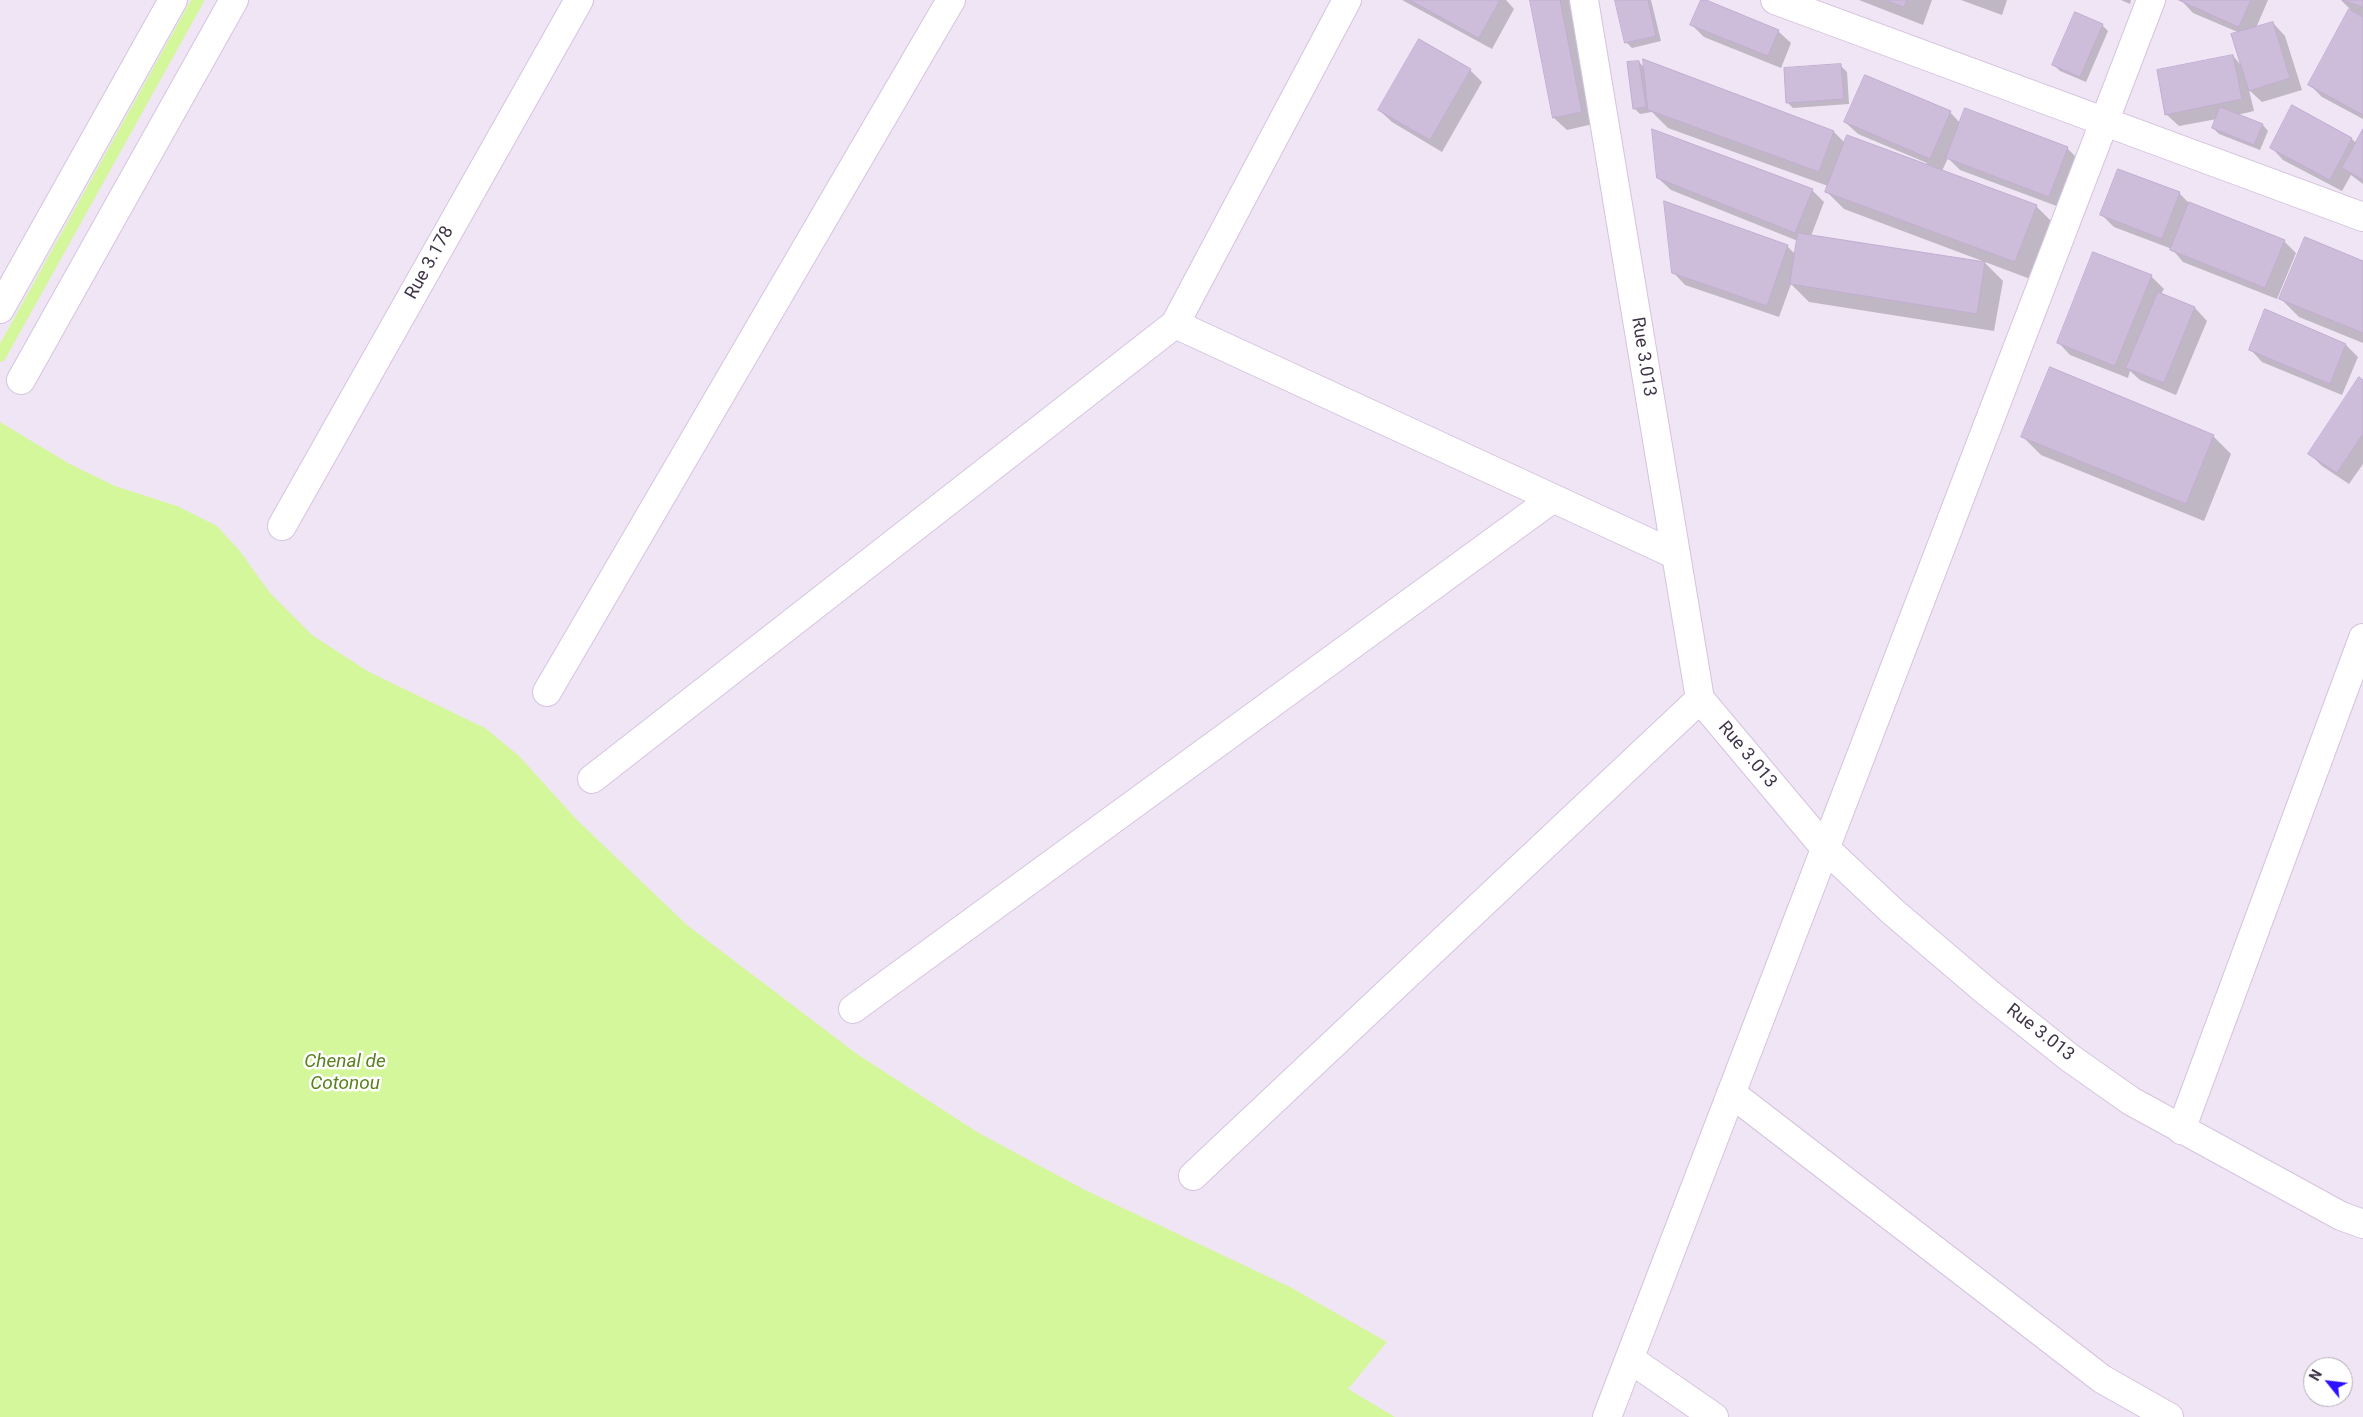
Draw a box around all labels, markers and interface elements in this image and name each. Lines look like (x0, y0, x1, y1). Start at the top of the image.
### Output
street label: Rue 3.178 (401, 223, 459, 303)
street label: Rue 3.013 (1626, 316, 1660, 398)
street label: Rue 3.013 (1713, 717, 1781, 793)
street label: Rue 3.013 (2002, 1000, 2078, 1066)
water label: Chenal de Cotonou (304, 1051, 386, 1095)
north arrow (2303, 1357, 2353, 1407)
text: N (2306, 1367, 2325, 1383)

